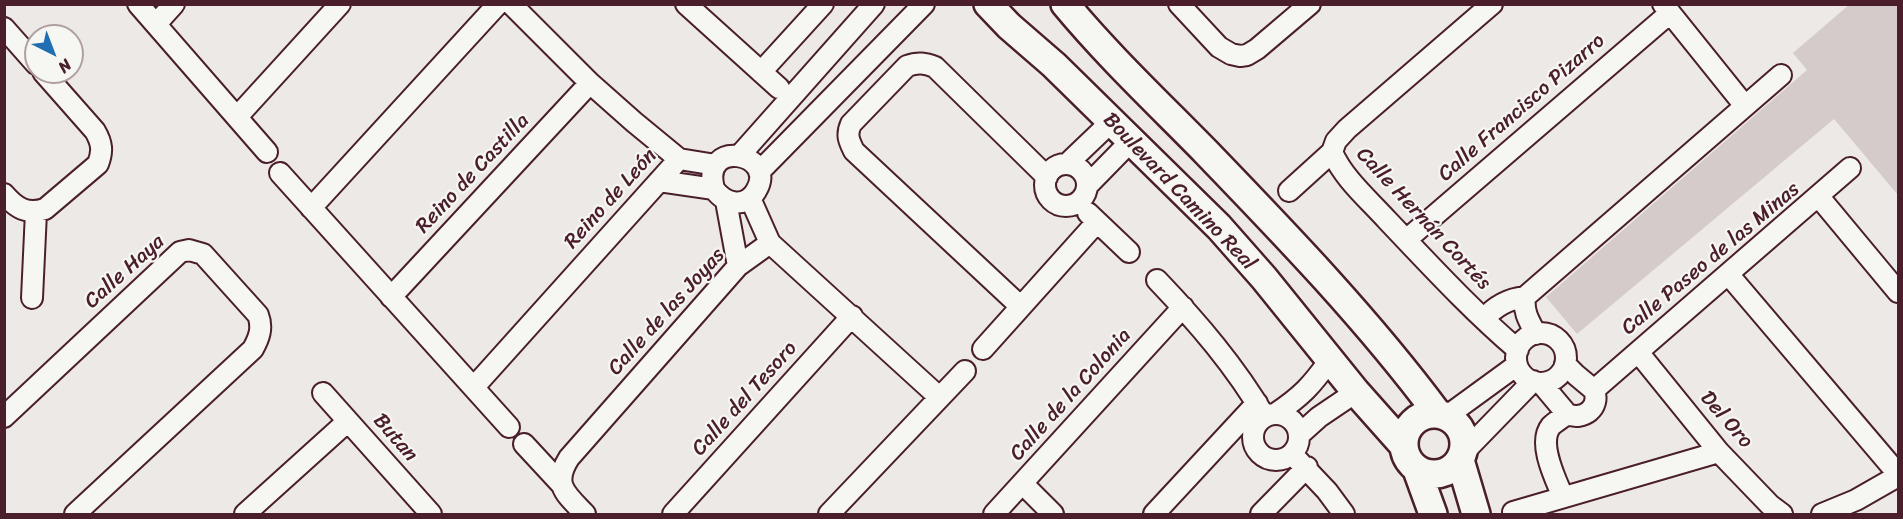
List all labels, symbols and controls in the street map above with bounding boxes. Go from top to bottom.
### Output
north arrow [24,24,84,84]
street label: Calle Francisco Pizarro [1433,29,1611,187]
text: N [51,52,79,81]
street label: Boulevard Camino Real [1097,108,1261,276]
street label: Reino de Castilla [411,109,535,239]
street label: Calle Hernán Cortés [1350,142,1496,296]
street label: Reino de León [559,144,663,254]
street label: Calle Paseo de las Minas [1617,177,1805,341]
street label: Calle Haya [80,230,170,314]
street label: Calle de las Joyas [603,243,731,381]
street label: Calle de la Colonia [1005,324,1137,466]
street label: Calle del Tesoro [687,337,803,461]
street label: Del Oro [1694,386,1758,454]
street label: Butan [367,409,423,467]

